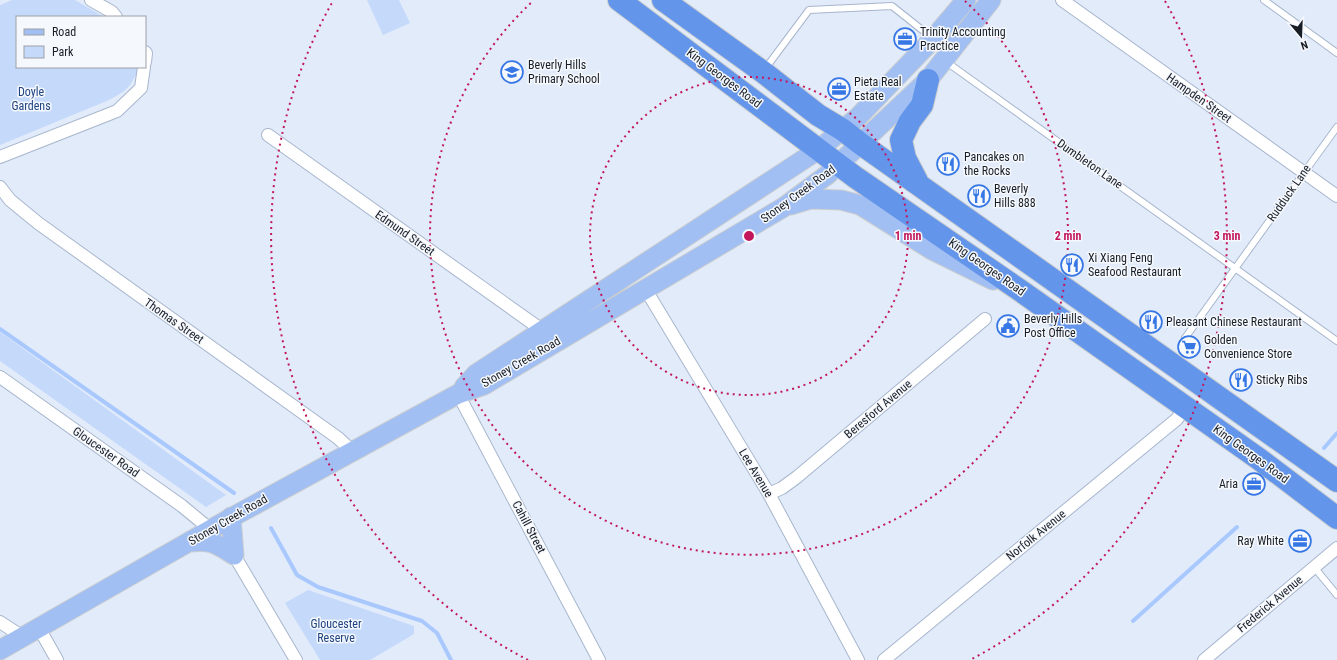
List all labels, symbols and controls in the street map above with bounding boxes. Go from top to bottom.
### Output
legend [16,16,146,68]
north arrow [1281,16,1321,56]
text: Road [52,25,76,39]
place label: Trinity Accounting Practice [920,25,1006,53]
office icon: Trinity Accounting Practice [892,26,918,52]
text: N [1299,38,1309,52]
text: Park [52,45,74,59]
street label: King Georges Road [684,45,764,111]
place label: Beverly Hills Primary School [528,58,600,86]
school or university icon: Beverly Hills Primary School [499,59,525,85]
street label: Hampden Street [1164,70,1235,126]
place label: Pieta Real Estate [854,75,902,103]
office icon: Pieta Real Estate [826,76,852,102]
park label: Doyle Gardens [11,85,51,113]
street label: Dumbleton Lane [1054,136,1126,192]
place label: Pancakes on the Rocks [964,150,1025,178]
restaurant icon: Pancakes on the Rocks [935,151,961,177]
street label: Rudduck Lane [1264,161,1314,224]
street label: Stoney Creek Road [758,162,838,226]
place label: Beverly Hills 888 [994,182,1036,210]
restaurant icon: Beverly Hills 888 [966,183,992,209]
street label: Edmund Street [373,207,438,259]
centre of rings [742,229,756,243]
text: 1 min [895,229,921,243]
text: 2 min [1055,229,1081,243]
text: 3 min [1214,229,1240,243]
street label: King Georges Road [946,235,1028,299]
place label: Xi Xiang Feng Seafood Restaurant [1088,251,1182,279]
restaurant icon: Xi Xiang Feng Seafood Restaurant [1059,252,1085,278]
street label: Thomas Street [142,295,207,347]
restaurant icon: Pleasant Chinese Restaurant [1138,309,1164,335]
place label: Beverly Hills Post Office [1024,312,1082,340]
public building icon: Beverly Hills Post Office [995,313,1021,339]
place label: Pleasant Chinese Restaurant [1166,315,1302,329]
place label: Golden Convenience Store [1204,333,1292,361]
street label: Stoney Creek Road [479,334,563,390]
supermarket icon: Golden Convenience Store [1176,334,1202,360]
restaurant icon: Sticky Ribs [1228,367,1254,393]
place label: Sticky Ribs [1256,373,1308,387]
street label: Beresford Avenue [842,377,915,441]
street label: King Georges Road [1211,422,1292,486]
street label: Gloucester Road [70,424,142,480]
street label: Lee Avenue [736,446,776,500]
office icon: Aria [1241,471,1267,497]
place label: Aria [1219,477,1238,491]
street label: Stoney Creek Road [186,492,270,548]
street label: Cahill Street [509,498,549,556]
street label: Norfolk Avenue [1003,507,1069,563]
office icon: Ray White [1287,528,1313,554]
place label: Ray White [1237,534,1284,548]
street label: Frederick Avenue [1234,572,1306,635]
park label: Gloucester Reserve [310,617,362,645]

